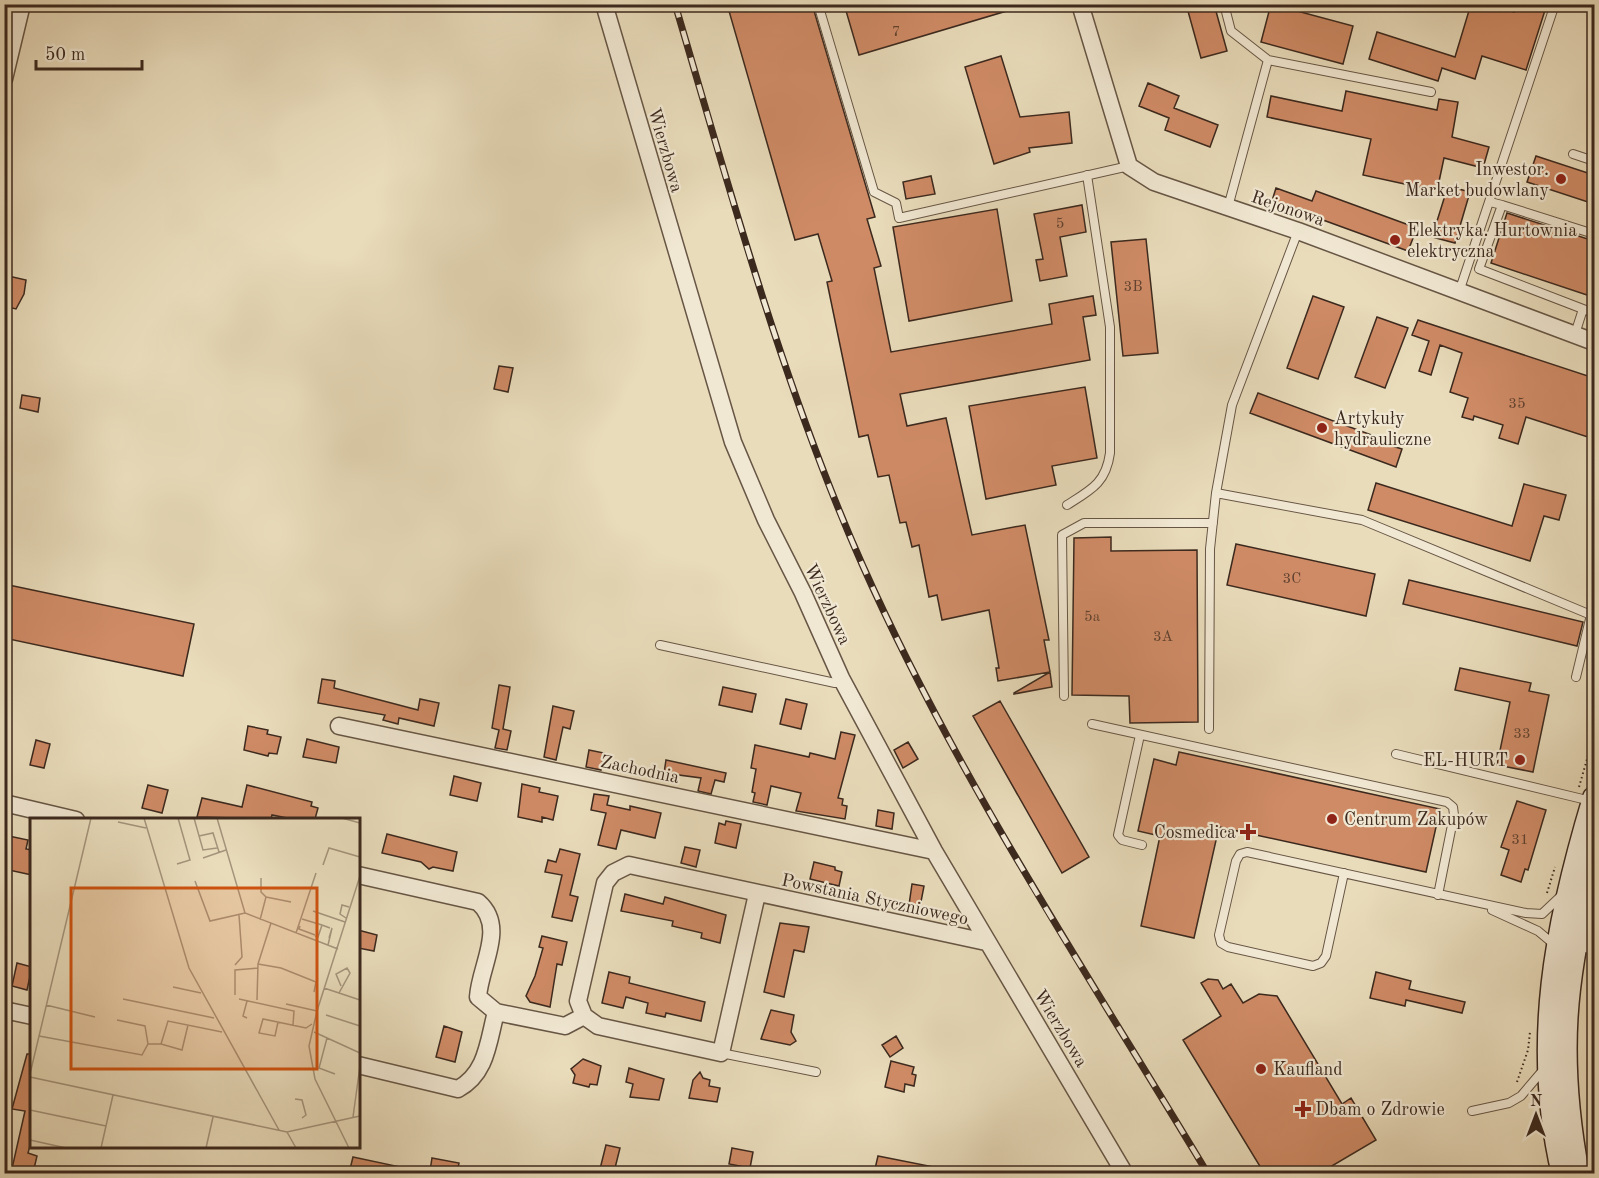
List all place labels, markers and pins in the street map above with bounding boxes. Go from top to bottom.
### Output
place label: Inwestor. Market budowlany [1405,161,1549,200]
marker: Inwestor. Market budowlany [1554,172,1568,186]
place label: Elektryka. Hurtownia elektryczna [1407,222,1577,261]
marker: Elektryka. Hurtownia elektryczna [1388,233,1402,247]
place label: Artykuły hydrauliczne [1334,410,1431,449]
marker: Artykuły hydrauliczne [1315,421,1329,435]
place label: EL-HURT [1423,752,1508,770]
marker: EL-HURT [1513,753,1527,767]
place label: Centrum Zakupów [1344,811,1488,829]
marker: Centrum Zakupów [1325,812,1339,826]
place label: Cosmedica [1154,824,1236,842]
marker: Cosmedica [1241,825,1255,839]
place label: Kaufland [1273,1061,1343,1079]
marker: Kaufland [1254,1062,1268,1076]
place label: Dbam o Zdrowie [1315,1101,1445,1119]
marker: Dbam o Zdrowie [1296,1102,1310,1116]

